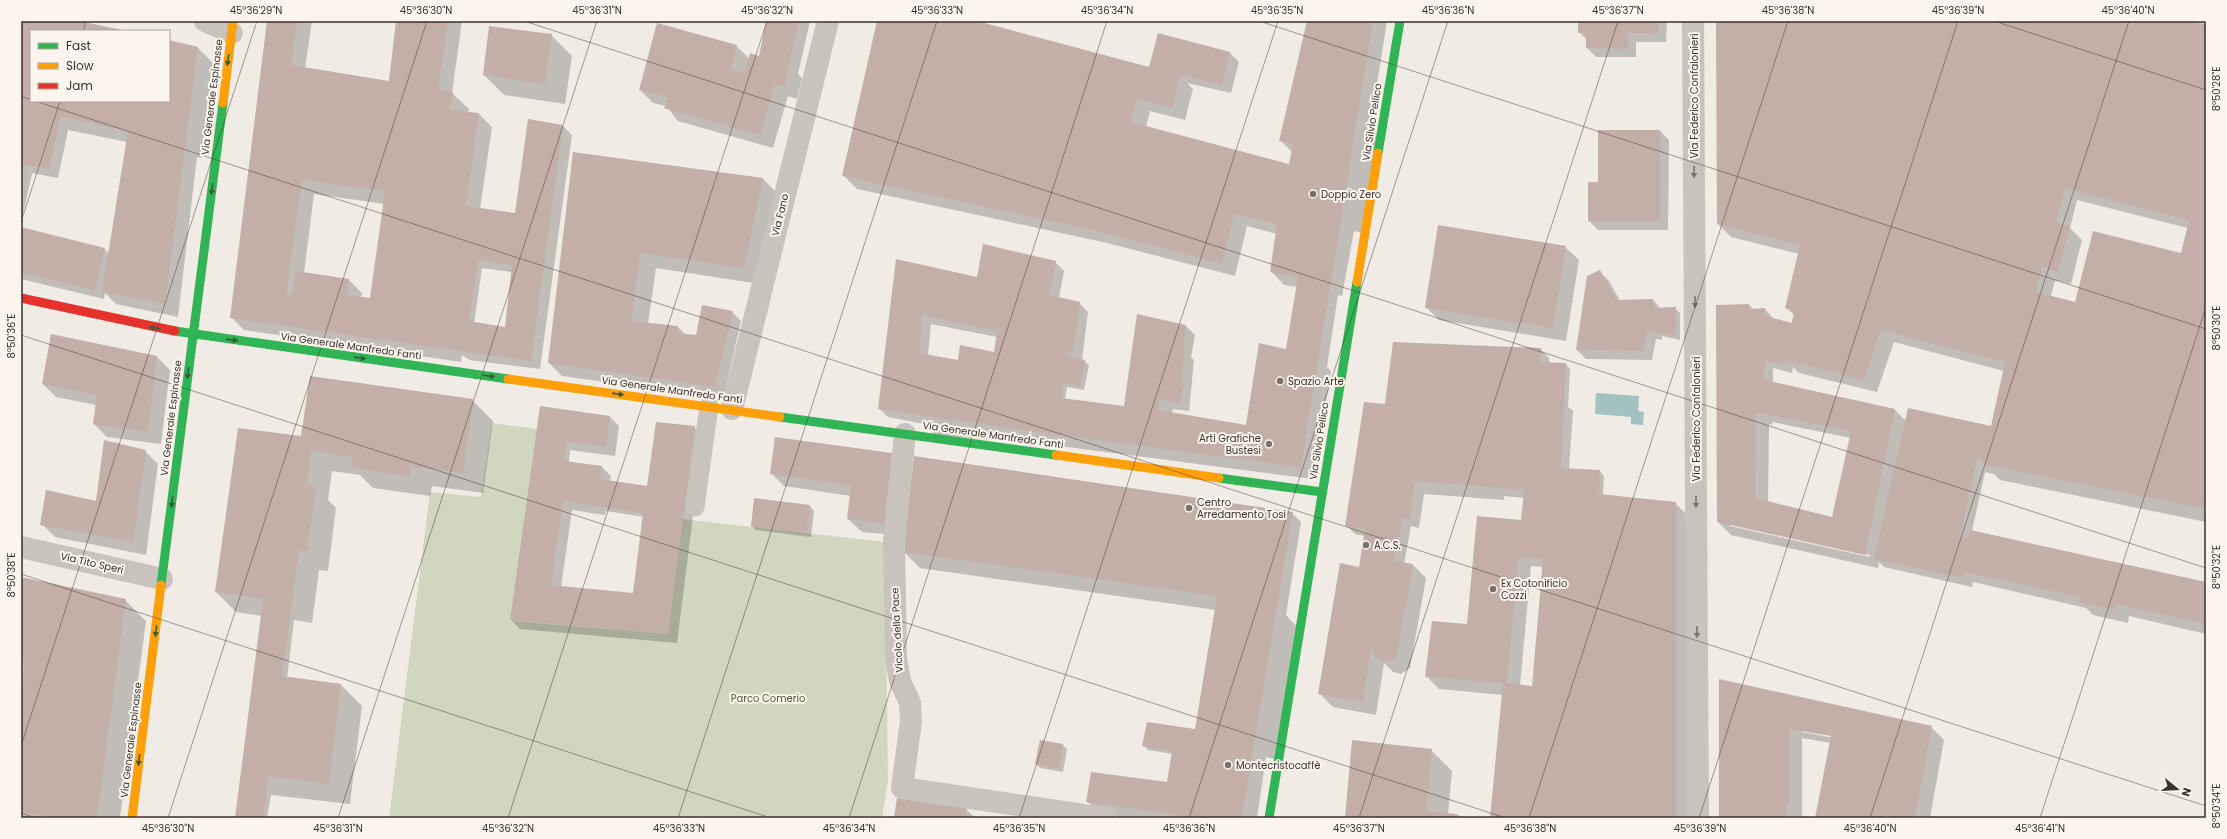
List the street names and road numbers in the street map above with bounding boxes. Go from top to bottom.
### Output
street label: Via Federico Confalonieri [1687,34,1702,158]
street label: Via Generale Espinasse [197,38,227,156]
street label: Via Silvio Pellico [1358,82,1386,162]
street label: Via Fano [767,192,793,238]
street label: Via Generale Manfredo Fanti [280,329,422,363]
street label: Via Federico Confalonieri [1689,357,1704,481]
street label: Via Generale Espinasse [156,359,186,477]
street label: Via Generale Manfredo Fanti [601,373,743,407]
street label: Via Silvio Pellico [1305,401,1333,481]
street label: Via Generale Manfredo Fanti [922,418,1064,452]
street label: Via Tito Speri [59,548,125,578]
street label: Vicolo della Pace [887,587,907,673]
street label: Via Generale Espinasse [116,681,146,799]

